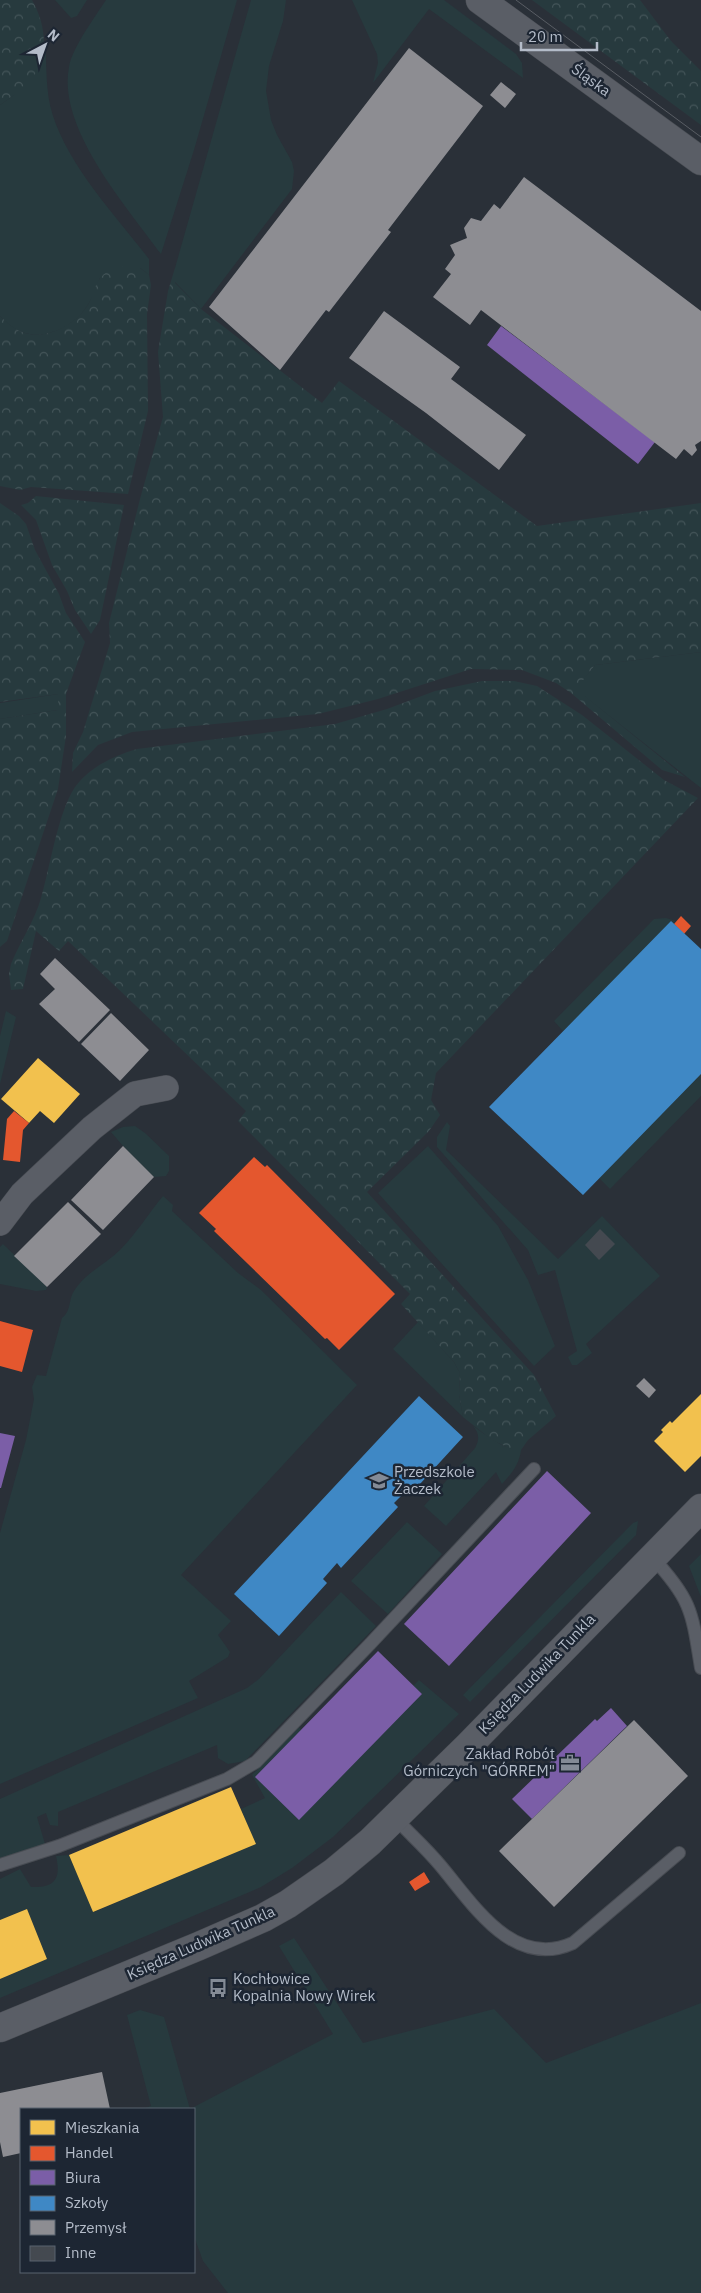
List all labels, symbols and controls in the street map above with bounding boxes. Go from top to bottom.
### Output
north arrow [20,20,70,70]
scale bar [521,20,597,52]
text: N [44,25,63,45]
text: 20 m [528,27,563,46]
street label: Śląska [568,59,615,100]
place label: Przedszkole Żaczek [394,1462,475,1498]
school or university icon: Przedszkole Żaczek [368,1470,390,1492]
street label: Księdza Ludwika Tunkla [474,1609,599,1738]
place label: Zakład Robót Górniczych "GÓRREM" [403,1744,555,1780]
office icon: Zakład Robót Górniczych "GÓRREM" [559,1752,581,1774]
street label: Księdza Ludwika Tunkla [124,1901,278,1984]
place label: Kochłowice Kopalnia Nowy Wirek [233,1969,375,2005]
bus stop icon: Kochłowice Kopalnia Nowy Wirek [207,1977,229,1999]
legend [20,2108,195,2273]
text: Mieszkania [65,2118,139,2137]
text: Handel [65,2143,113,2162]
text: Biura [65,2168,101,2187]
text: Szkoły [65,2193,109,2212]
text: Przemysł [65,2218,127,2237]
text: Inne [65,2243,96,2262]

